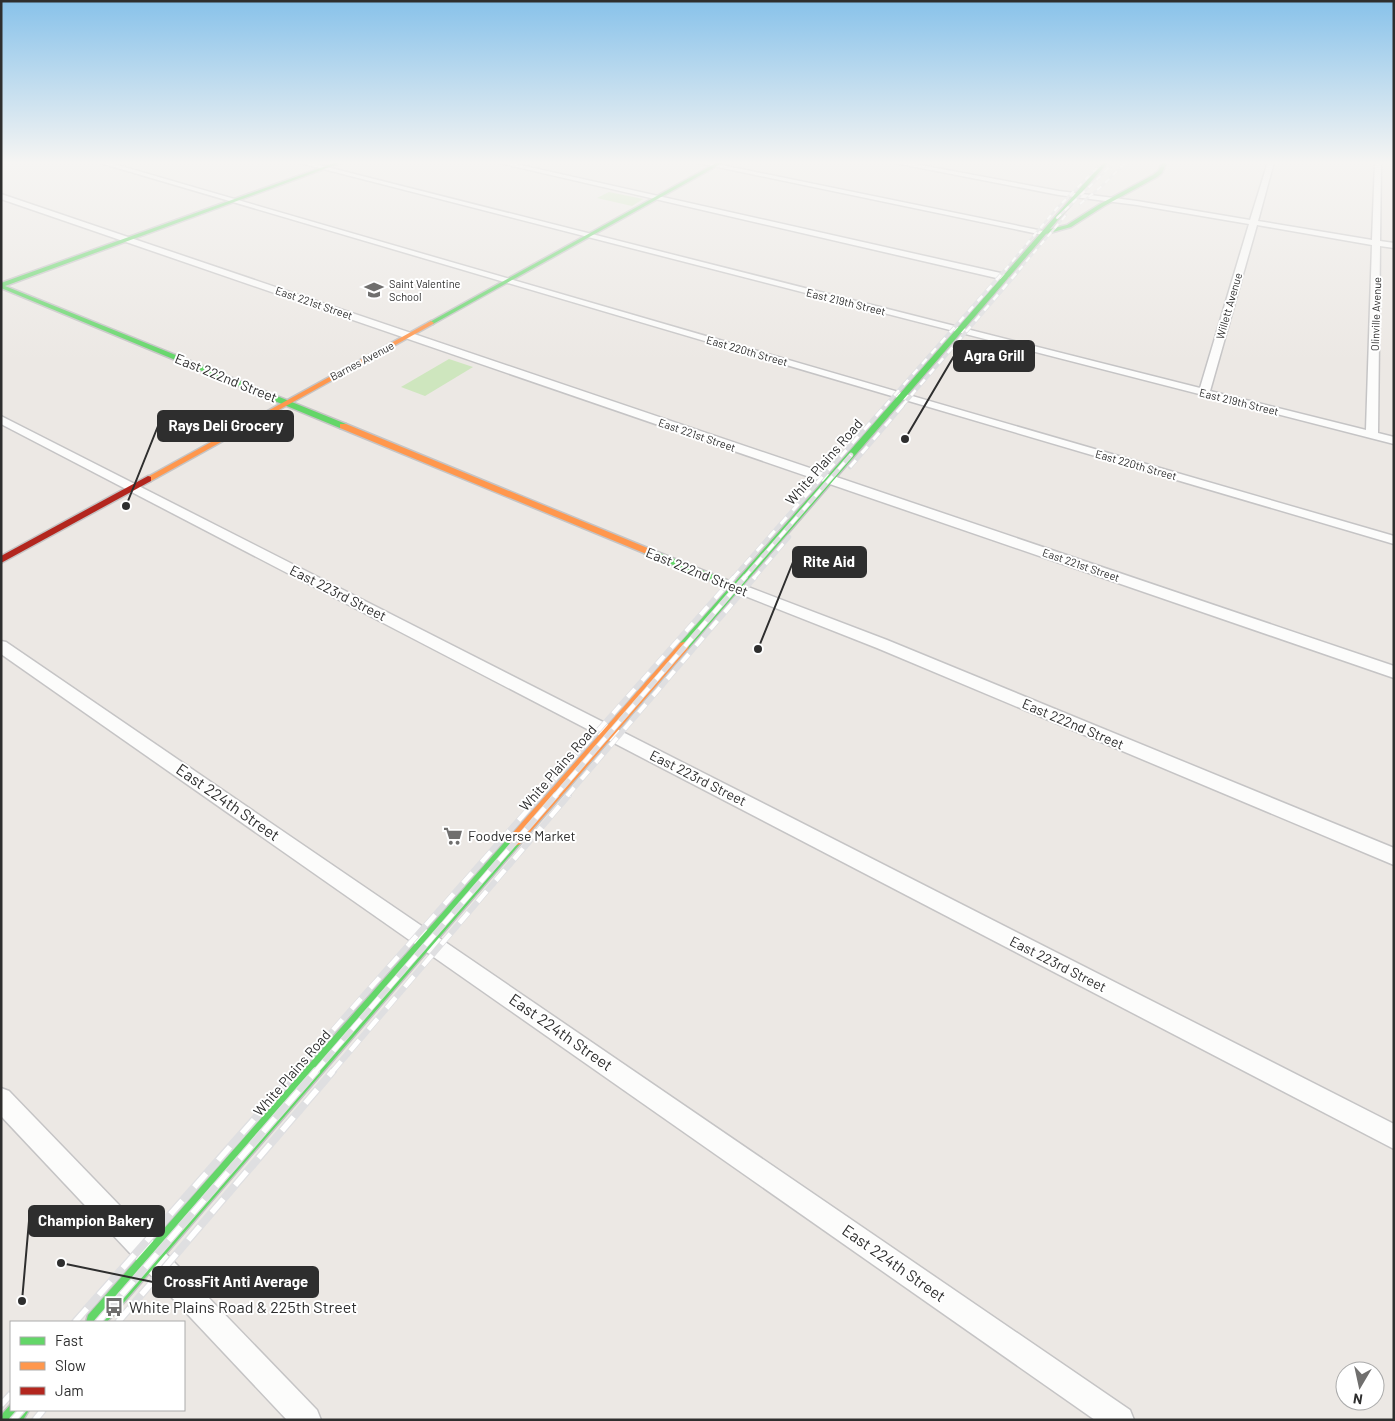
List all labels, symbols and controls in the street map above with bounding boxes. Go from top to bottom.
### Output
street label: Willett Avenue [1213,271,1244,341]
place label: Saint Valentine School [389,277,461,303]
street label: Olinville Avenue [1368,277,1383,351]
school or university icon: Saint Valentine School [363,279,385,301]
street label: East 221st Street [274,283,354,322]
street label: East 219th Street [805,285,887,318]
street label: East 220th Street [705,333,789,368]
street label: Barnes Avenue [328,338,396,383]
callout: Agra Grill [954,341,1034,371]
text: Agra Grill [964,346,1024,364]
street label: East 222nd Street [173,349,280,406]
street label: East 219th Street [1198,385,1280,418]
callout: Rays Deli Grocery [158,411,293,441]
street label: East 221st Street [657,415,737,454]
street label: White Plains Road [782,415,866,508]
text: Rays Deli Grocery [168,416,284,434]
street label: East 220th Street [1094,447,1178,482]
street label: East 222nd Street [644,543,751,600]
street label: East 221st Street [1041,545,1121,584]
callout: Rite Aid [793,547,866,577]
text: Rite Aid [803,552,855,570]
street label: East 223rd Street [287,561,389,624]
street label: East 222nd Street [1020,694,1127,753]
street label: White Plains Road [516,721,600,814]
street label: East 223rd Street [647,746,749,809]
street label: East 224th Street [173,759,284,844]
supermarket icon: Foodverse Market [442,825,464,847]
place label: Foodverse Market [468,827,576,844]
street label: East 223rd Street [1007,932,1109,995]
street label: East 224th Street [506,989,617,1074]
street label: White Plains Road [250,1026,334,1119]
callout: Champion Bakery [29,1206,164,1236]
text: Champion Bakery [38,1211,154,1229]
street label: East 224th Street [839,1220,950,1305]
callout: CrossFit Anti Average [153,1267,318,1297]
text: CrossFit Anti Average [164,1272,308,1290]
bus stop icon: White Plains Road & 225th Street [103,1296,125,1318]
place label: White Plains Road & 225th Street [129,1297,357,1316]
legend [10,1321,185,1411]
text: Fast [55,1331,83,1349]
text: Slow [55,1356,86,1374]
north arrow [1335,1361,1385,1411]
text: Jam [55,1381,84,1399]
text: N [1352,1390,1364,1408]

